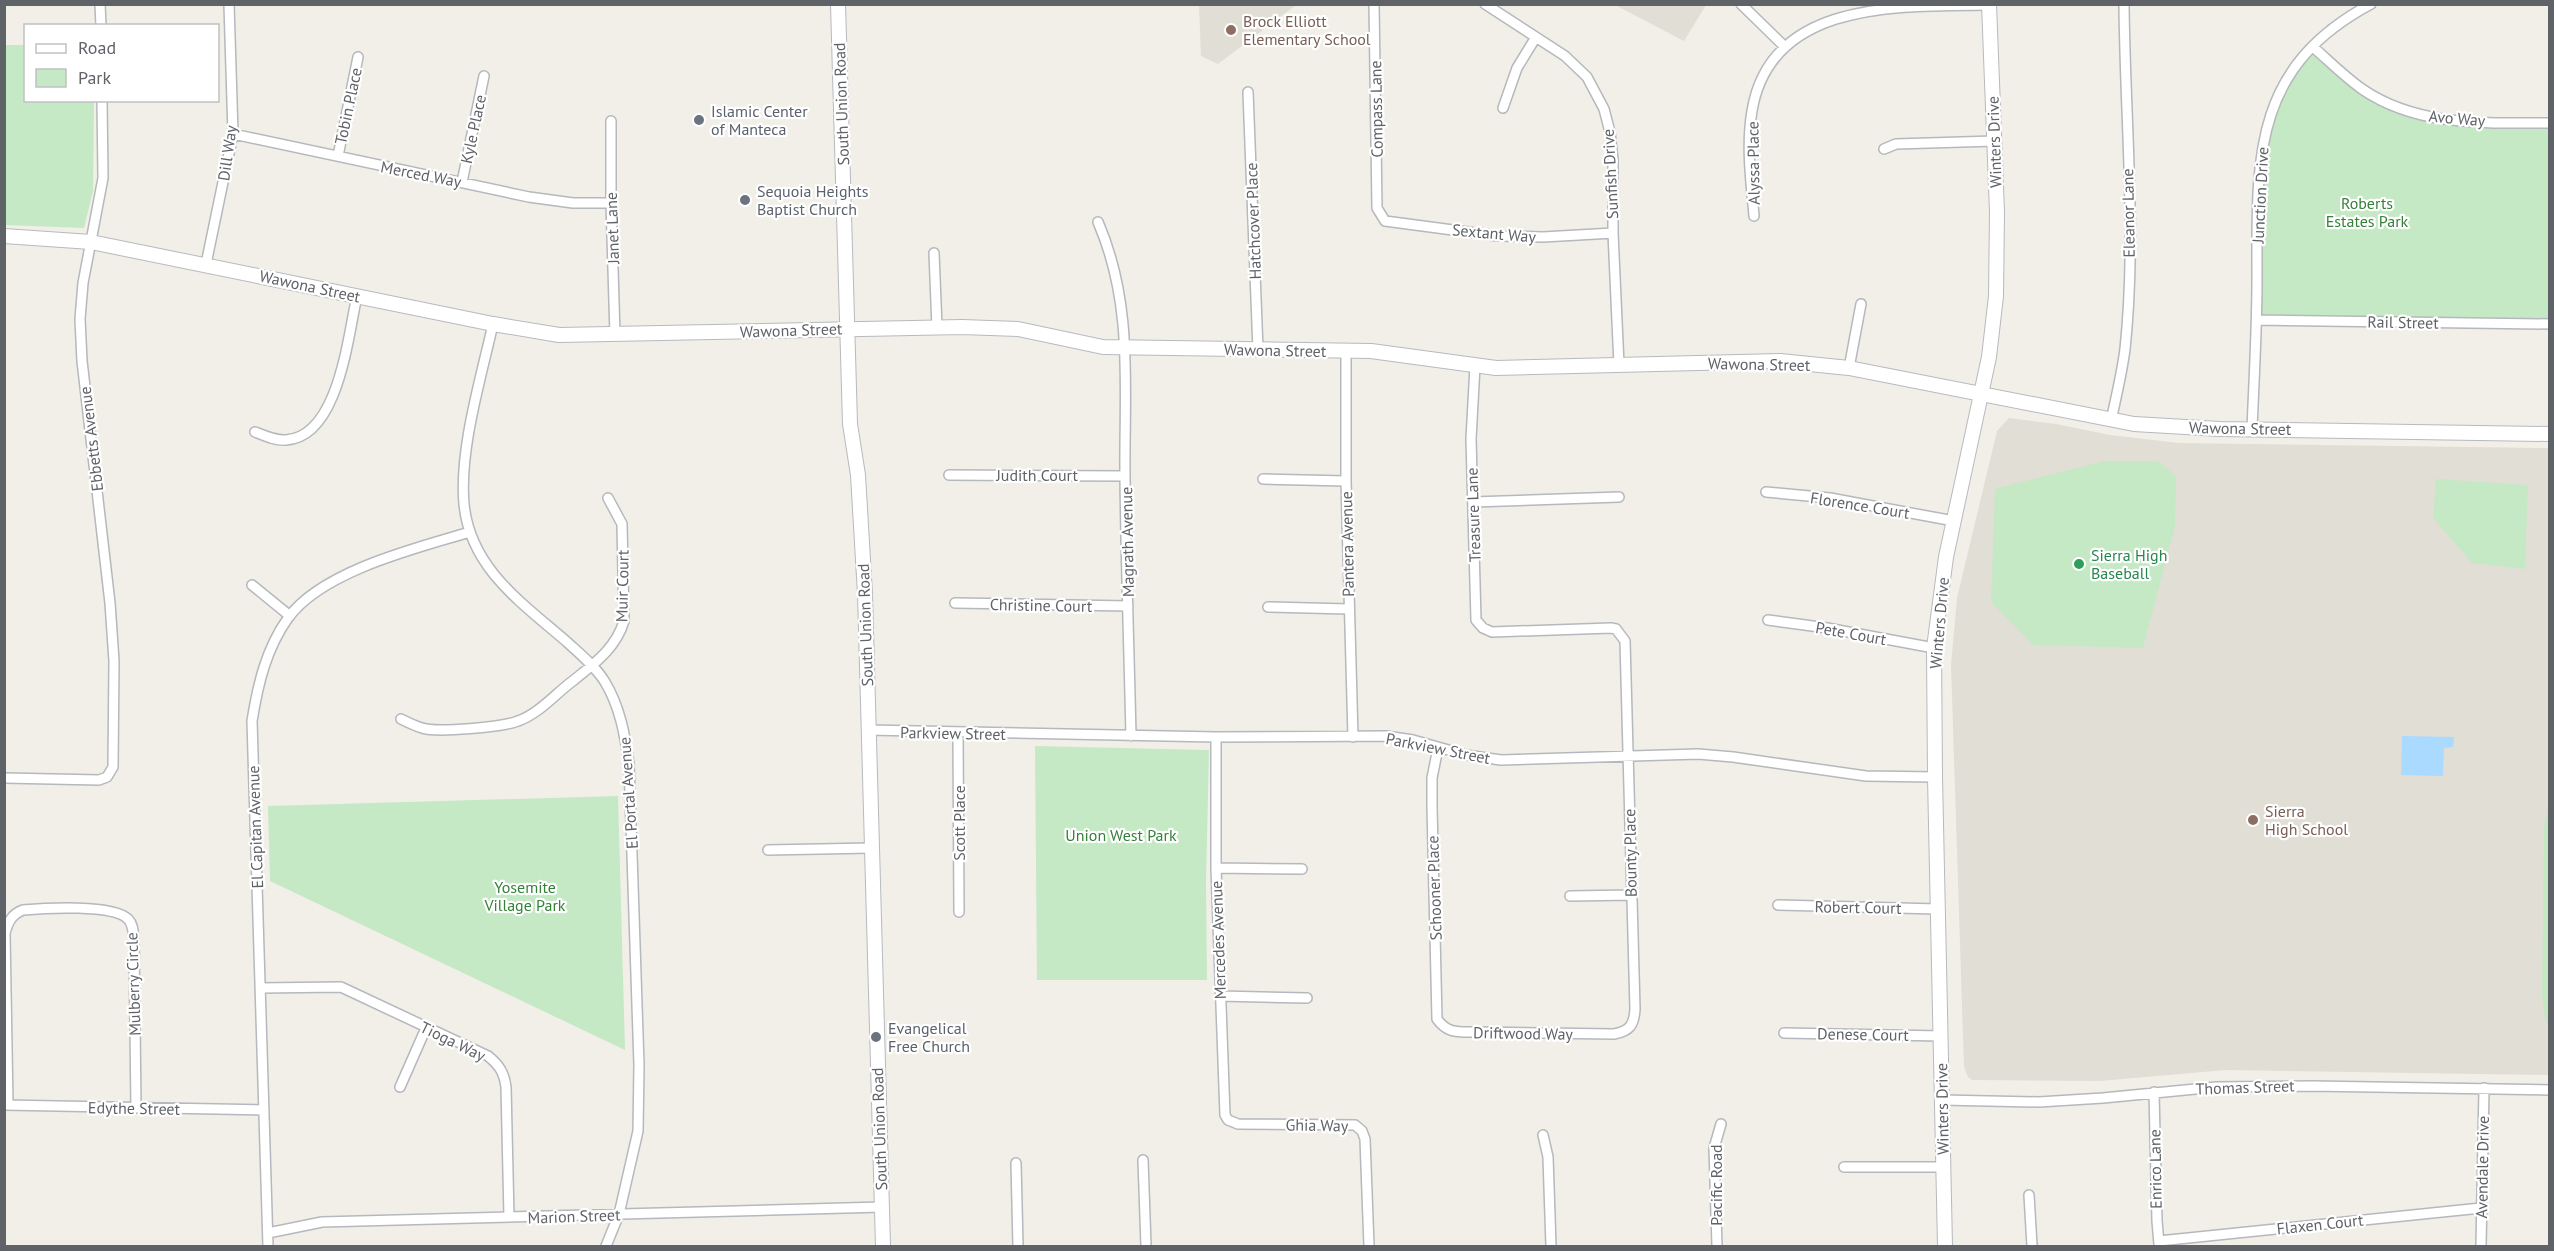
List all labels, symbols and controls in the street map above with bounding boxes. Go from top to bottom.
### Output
place label: Brock Elliott Elementary School [1243,11,1371,49]
marker: Brock Elliott Elementary School [1224,23,1238,37]
legend [24,24,219,102]
text: Road [78,36,116,59]
street label: South Union Road [829,42,853,166]
street label: Compass Lane [1365,60,1387,158]
text: Park [78,66,111,89]
street label: Tobin Place [330,66,366,146]
street label: Kyle Place [456,93,490,165]
street label: Winters Drive [1982,96,2006,188]
place label: Islamic Center of Manteca [711,101,808,139]
street label: Avo Way [2428,106,2487,130]
marker: Islamic Center of Manteca [692,113,706,127]
street label: Alyssa Place [1742,121,1764,205]
street label: Dill Way [213,123,241,182]
street label: Sunfish Drive [1598,128,1622,220]
street label: Junction Drive [2247,146,2273,245]
street label: Merced Way [379,156,464,192]
street label: Hatchcover Place [1241,162,1265,280]
street label: Eleanor Lane [2117,168,2139,258]
place label: Sequoia Heights Baptist Church [757,181,869,219]
street label: Janet Lane [601,192,623,265]
marker: Sequoia Heights Baptist Church [738,193,752,207]
park label: Roberts Estates Park [2326,193,2409,231]
street label: Sextant Way [1451,219,1537,247]
street label: Wawona Street [258,266,363,307]
street label: Rail Street [2367,311,2439,333]
street label: Wawona Street [739,318,843,342]
street label: Wawona Street [1224,339,1327,361]
street label: Wawona Street [1708,353,1811,375]
street label: Ebbetts Avenue [75,386,107,492]
street label: Wawona Street [2189,417,2292,439]
street label: Judith Court [995,465,1078,485]
street label: Treasure Lane [1461,467,1485,563]
street label: Magrath Avenue [1116,487,1138,597]
street label: Florence Court [1809,487,1912,523]
street label: Pantera Avenue [1336,491,1358,597]
place label: Sierra High Baseball [2091,545,2167,583]
street label: Muir Court [611,549,633,622]
marker: Sierra High Baseball [2072,557,2086,571]
street label: South Union Road [853,563,877,687]
street label: Winters Drive [1925,576,1953,670]
street label: Christine Court [990,594,1093,616]
street label: Pete Court [1814,617,1888,649]
street label: Parkview Street [900,722,1007,744]
street label: Parkview Street [1384,728,1492,768]
street label: El Portal Avenue [614,736,642,850]
street label: El Capitan Avenue [243,765,267,889]
street label: Scott Place [949,785,969,861]
place label: Sierra High School [2265,801,2348,839]
street label: Bounty Place [1619,809,1641,897]
marker: Sierra High School [2246,813,2260,827]
park label: Union West Park [1065,825,1177,845]
street label: Schooner Place [1422,835,1446,941]
park label: Yosemite Village Park [483,877,566,915]
street label: Mercedes Avenue [1206,880,1230,1000]
street label: Robert Court [1814,896,1902,918]
street label: Mulberry Circle [121,932,145,1036]
street label: Tioga Way [417,1017,489,1066]
place label: Evangelical Free Church [888,1018,970,1056]
street label: Driftwood Way [1473,1022,1574,1044]
street label: Denese Court [1817,1023,1910,1045]
marker: Evangelical Free Church [869,1030,883,1044]
street label: Winters Drive [1931,1063,1953,1155]
street label: South Union Road [867,1067,891,1191]
street label: Thomas Street [2195,1075,2295,1099]
street label: Edythe Street [88,1097,181,1119]
street label: Ghia Way [1285,1114,1349,1136]
street label: Avendale Drive [2471,1115,2493,1219]
street label: Enrico Lane [2144,1129,2166,1209]
street label: Pacific Road [1706,1144,1726,1226]
street label: Marion Street [527,1204,621,1228]
street label: Flaxen Court [2276,1209,2365,1238]

